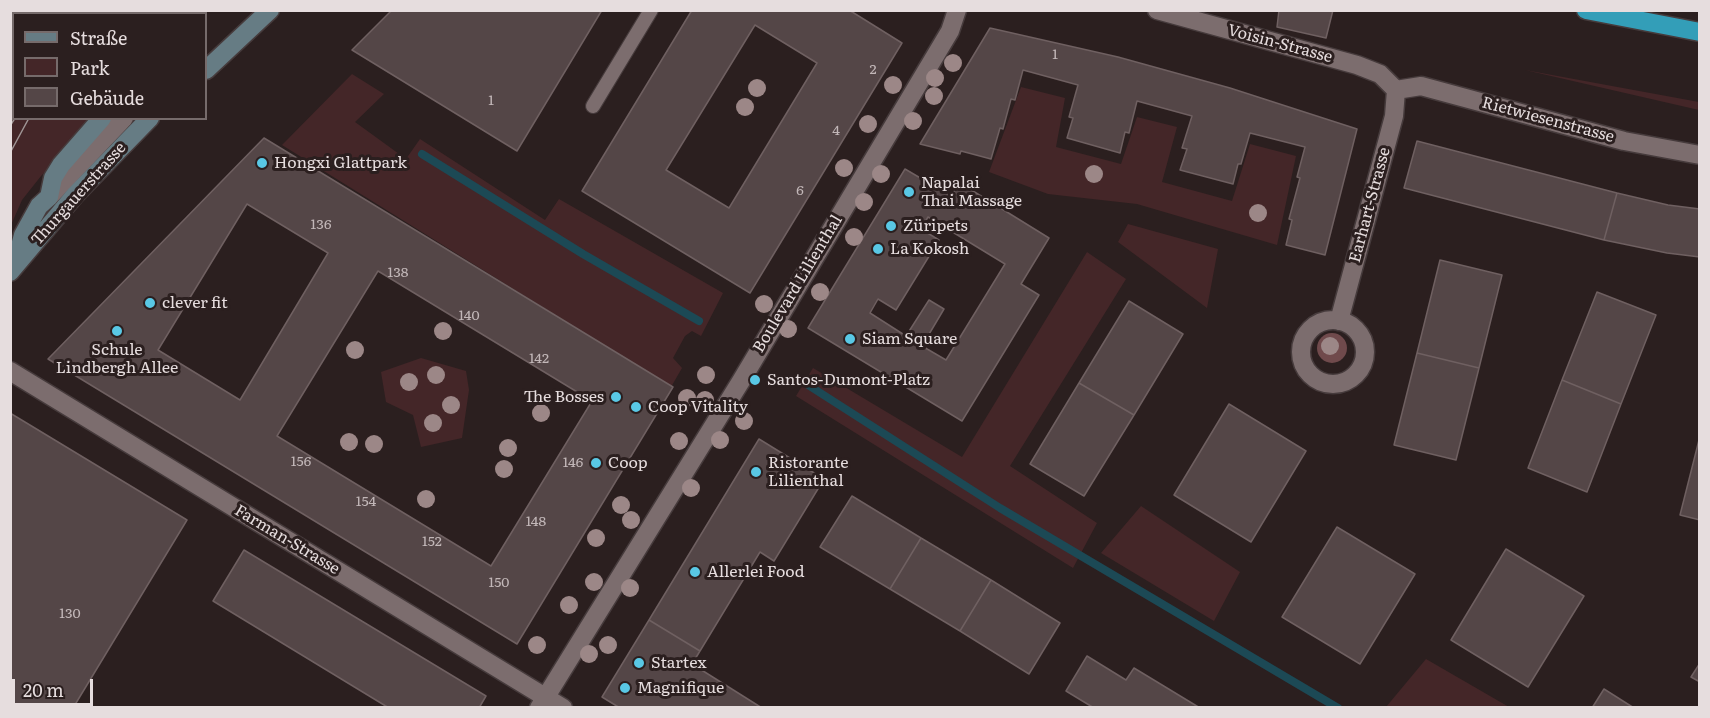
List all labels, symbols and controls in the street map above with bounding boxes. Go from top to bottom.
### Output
legend [12,12,207,120]
street label: Voisin-Strasse [1226,21,1334,67]
text: Straße [70,24,127,51]
house number: 1 [1052,47,1058,63]
text: Park [70,54,109,81]
house number: 2 [869,62,877,78]
text: Gebäude [70,84,144,111]
house number: 1 [488,93,494,109]
street label: Rietwiesenstrasse [1480,93,1616,147]
house number: 4 [832,123,840,139]
street label: Thurgauerstrasse [28,139,130,249]
street label: Earhart-Strasse [1345,145,1395,265]
place label: Hongxi Glattpark [274,153,407,173]
marker: Hongxi Glattpark [255,156,269,170]
place label: Napalai Thai Massage [921,173,1022,211]
house number: 6 [796,183,804,199]
marker: Napalai Thai Massage [902,185,916,199]
street label: Boulevard Lilienthal [749,212,847,356]
place label: Züripets [903,216,968,236]
house number: 136 [311,217,331,233]
marker: Züripets [884,219,898,233]
place label: La Kokosh [890,239,969,259]
marker: La Kokosh [871,242,885,256]
house number: 138 [388,265,408,281]
place label: clever fit [162,293,228,313]
marker: clever fit [143,296,157,310]
house number: 140 [459,308,479,324]
marker: Schule Lindbergh Allee [110,324,124,338]
place label: Siam Square [862,329,957,349]
marker: Siam Square [843,332,857,346]
place label: Schule Lindbergh Allee [56,340,178,378]
house number: 142 [529,351,549,367]
place label: Santos-Dumont-Platz [767,370,930,390]
marker: Santos-Dumont-Platz [748,373,762,387]
place label: The Bosses [523,387,604,407]
marker: The Bosses [609,390,623,404]
place label: Coop Vitality [648,397,748,417]
marker: Coop Vitality [629,400,643,414]
place label: Coop [608,453,648,473]
place label: Ristorante Lilienthal [768,453,848,491]
house number: 156 [291,454,311,470]
house number: 146 [563,455,583,471]
marker: Coop [589,456,603,470]
marker: Ristorante Lilienthal [749,465,763,479]
house number: 154 [356,494,376,510]
street label: Farman-Strasse [231,501,343,579]
house number: 148 [526,514,546,530]
house number: 152 [422,534,442,550]
place label: Allerlei Food [707,562,804,582]
marker: Allerlei Food [688,565,702,579]
house number: 150 [489,575,509,591]
house number: 130 [59,606,81,622]
place label: Startex [651,653,706,673]
marker: Startex [632,656,646,670]
scale bar [15,667,96,705]
text: 20 m [23,676,64,703]
place label: Magnifique [637,678,724,698]
marker: Magnifique [618,681,632,695]

